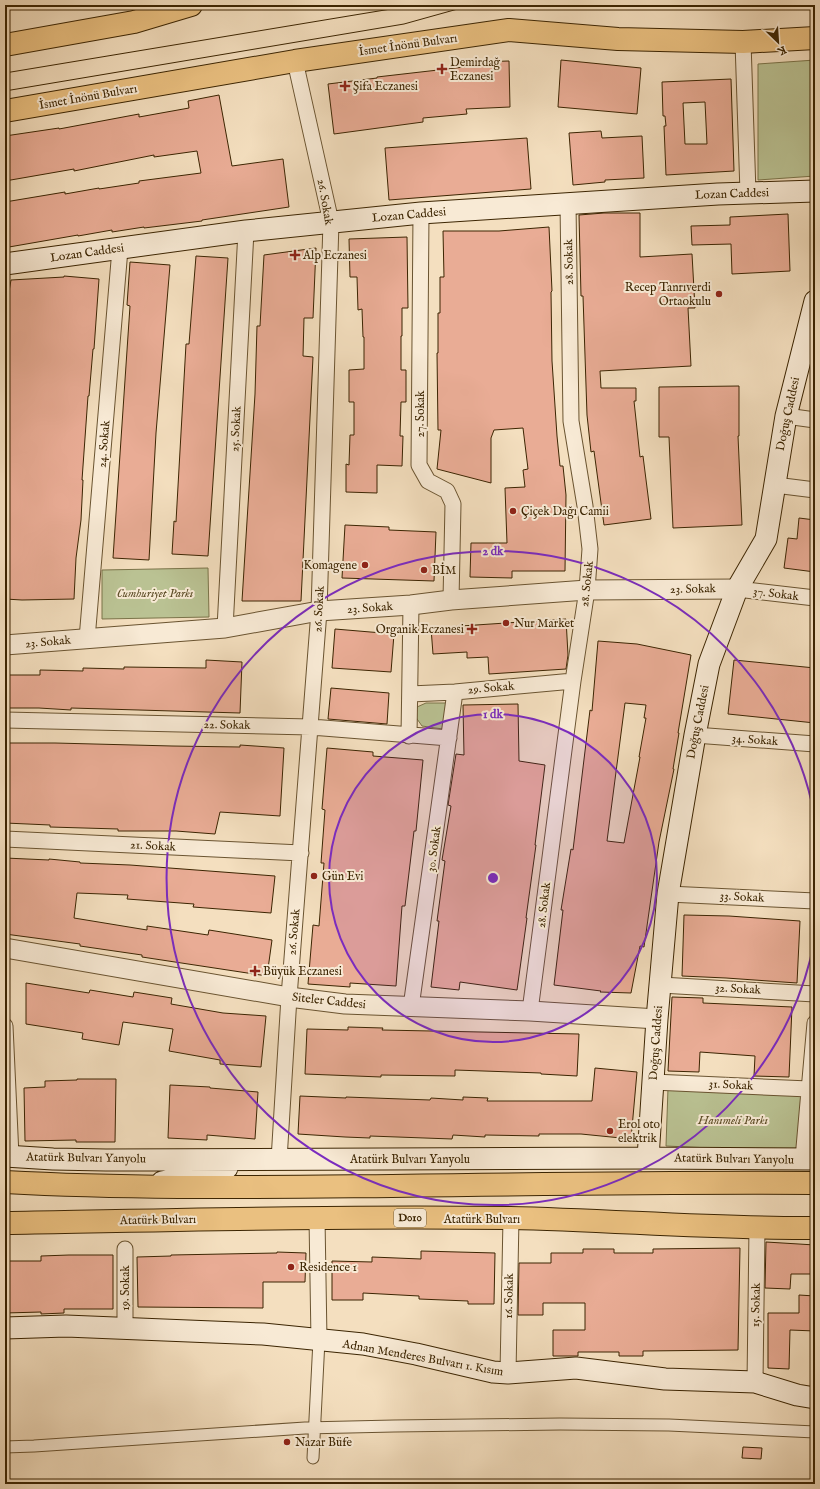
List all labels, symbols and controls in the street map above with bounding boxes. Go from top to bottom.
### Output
north arrow [758,22,798,62]
street label: İsmet İnönü Bulvarı [358,30,458,59]
text: K [774,42,788,59]
place label: Demirdağ Eczanesi [450,55,501,84]
marker: Demirdağ Eczanesi [437,64,447,74]
place label: Şifa Eczanesi [353,79,418,94]
street label: İsmet İnönü Bulvarı [38,80,138,113]
marker: Şifa Eczanesi [340,81,350,91]
street label: 26. Sokak [314,178,337,227]
street label: Lozan Caddesi [695,185,769,203]
street label: Lozan Caddesi [371,204,447,226]
street label: 28. Sokak [561,238,577,285]
street label: Lozan Caddesi [49,240,125,266]
place label: Alp Eczanesi [302,248,367,264]
marker: Alp Eczanesi [290,250,300,260]
place label: Recep Tanrıverdi Ortaokulu [625,280,711,309]
marker: Recep Tanrıverdi Ortaokulu [714,289,724,299]
street label: Doğuş Caddesi [773,376,803,452]
street label: 27. Sokak [413,390,428,437]
street label: 25. Sokak [227,405,245,452]
street label: 24. Sokak [94,419,114,468]
place label: Çiçek Dağı Camii [521,504,609,519]
marker: Çiçek Dağı Camii [508,506,518,516]
text: 2 dk [482,544,504,559]
place label: Komagene [304,558,357,573]
marker: Komagene [360,560,370,570]
street label: 28. Sokak [577,560,597,608]
place label: BİM [432,562,456,578]
marker: BİM [419,565,429,575]
street label: 23. Sokak [670,581,717,597]
street label: 37. Sokak [752,584,800,604]
street label: 26. Sokak [310,585,328,633]
park label: Cumhuriyet Parkı [117,586,193,601]
street label: 23. Sokak [347,599,394,617]
place label: Nur Market [514,616,574,631]
marker: Nur Market [501,618,511,628]
place label: Organik Eczanesi [376,622,464,637]
marker: Organik Eczanesi [467,624,477,634]
street label: 23. Sokak [24,632,72,651]
street label: 29. Sokak [467,678,515,698]
street label: Doğuş Caddesi [683,684,713,760]
text: 1 dk [483,707,504,722]
street label: 22. Sokak [203,717,251,733]
street label: 34. Sokak [731,731,779,749]
street label: 30. Sokak [423,825,445,873]
street label: 21. Sokak [130,837,177,855]
place label: Gün Evi [322,869,364,884]
marker: Gün Evi [309,871,319,881]
centre of rings [486,871,500,885]
street label: 28. Sokak [534,881,554,929]
street label: 33. Sokak [719,888,765,906]
street label: 26. Sokak [285,908,304,956]
place label: Büyük Eczanesi [263,964,342,979]
marker: Büyük Eczanesi [250,966,260,976]
street label: 32. Sokak [715,980,762,998]
street label: Siteler Caddesi [291,990,367,1012]
street label: Doğuş Caddesi [646,1005,666,1081]
street label: 31. Sokak [708,1076,754,1094]
park label: Hanımeli Parkı [697,1113,768,1128]
place label: Erol oto elektrik [618,1117,661,1146]
marker: Erol oto elektrik [605,1126,615,1136]
street label: Atatürk Bulvarı Yanyolu [25,1149,146,1167]
street label: Atatürk Bulvarı Yanyolu [673,1150,794,1168]
street label: Atatürk Bulvarı Yanyolu [349,1152,470,1167]
road number: D010 [394,1209,426,1227]
street label: Atatürk Bulvarı [119,1212,196,1228]
street label: Atatürk Bulvarı [443,1212,520,1227]
place label: Residence 1 [299,1260,357,1275]
marker: Residence 1 [286,1262,296,1272]
street label: 19. Sokak [118,1265,133,1311]
street label: 16. Sokak [501,1273,517,1319]
street label: 15. Sokak [748,1282,764,1327]
street label: Adnan Menderes Bulvarı 1. Kısım [340,1336,505,1380]
place label: Nazar Büfe [295,1435,352,1450]
marker: Nazar Büfe [282,1437,292,1447]

